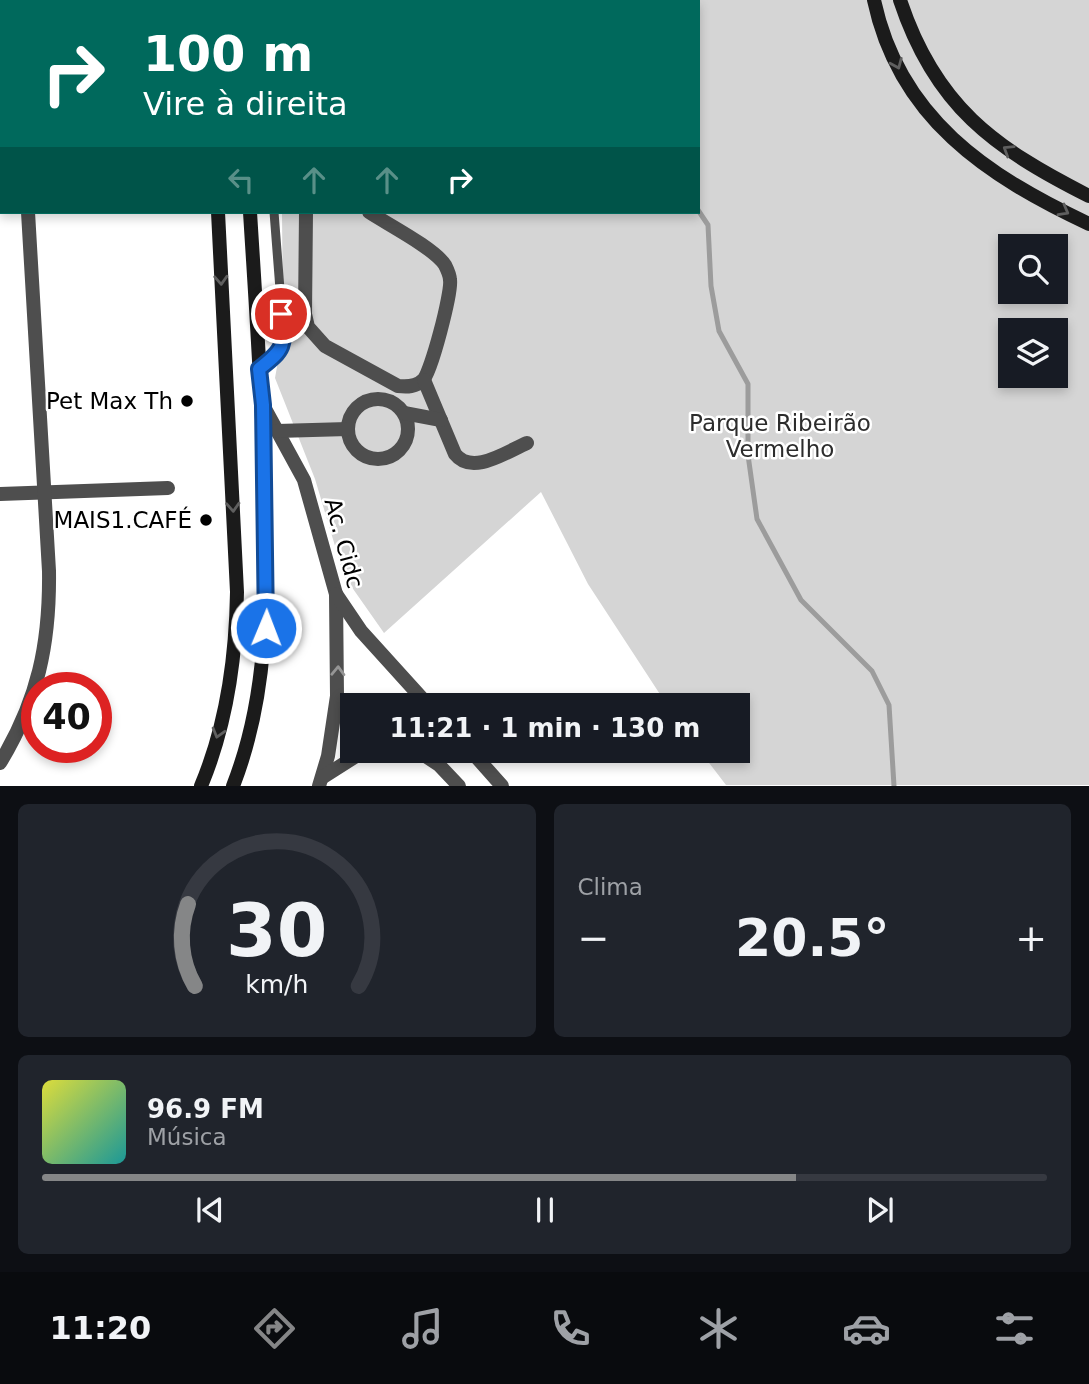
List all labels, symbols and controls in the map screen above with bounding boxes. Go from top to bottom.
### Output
text: 100 m [143,26,313,83]
icon: right [28,28,119,119]
one-way arrow [889,57,903,69]
text: Vire à direita [143,85,348,123]
one-way arrow [1003,146,1016,159]
icon: left [222,161,260,199]
icon: ahead [295,161,333,199]
icon: ahead [368,161,406,199]
icon: right [441,161,479,199]
one-way arrow [1057,203,1069,216]
map controls [998,234,1068,388]
button: search [998,234,1068,304]
one-way arrow [214,275,229,286]
pin [251,284,311,344]
icon: arrive [262,295,300,333]
button: layers [998,318,1068,388]
place label: Pet Max Th [46,388,173,414]
marker: Pet Max Th [179,393,195,409]
park label: Parque Ribeirão Vermelho [689,410,871,462]
street label: Ac. Cidc [319,495,369,591]
one-way arrow [225,502,240,513]
place label: MAIS1.CAFÉ [54,506,192,533]
marker: MAIS1.CAFÉ [198,512,214,528]
position arrow [229,591,303,665]
one-way arrow [331,665,346,676]
speed limit sign: 40 [21,672,112,763]
text: 11:21 · 1 min · 130 m [390,713,700,743]
one-way arrow [212,727,227,739]
text: Clima [578,874,643,900]
text: 30 [226,889,327,974]
text: 20.5° [735,908,889,968]
text: − [578,916,609,960]
text: + [1015,916,1047,960]
text: km/h [245,970,308,999]
text: 96.9 FM [147,1094,264,1124]
text: Música [147,1124,227,1150]
icon: previous [191,1191,229,1229]
icon: pause [526,1191,564,1229]
icon: next [861,1191,899,1229]
icon: directions [250,1304,299,1353]
icon: music [398,1304,447,1353]
icon: phone [546,1304,595,1353]
icon: climate [694,1304,743,1353]
icon: car [842,1304,891,1353]
icon: filters [990,1304,1039,1353]
text: 11:20 [50,1309,151,1347]

